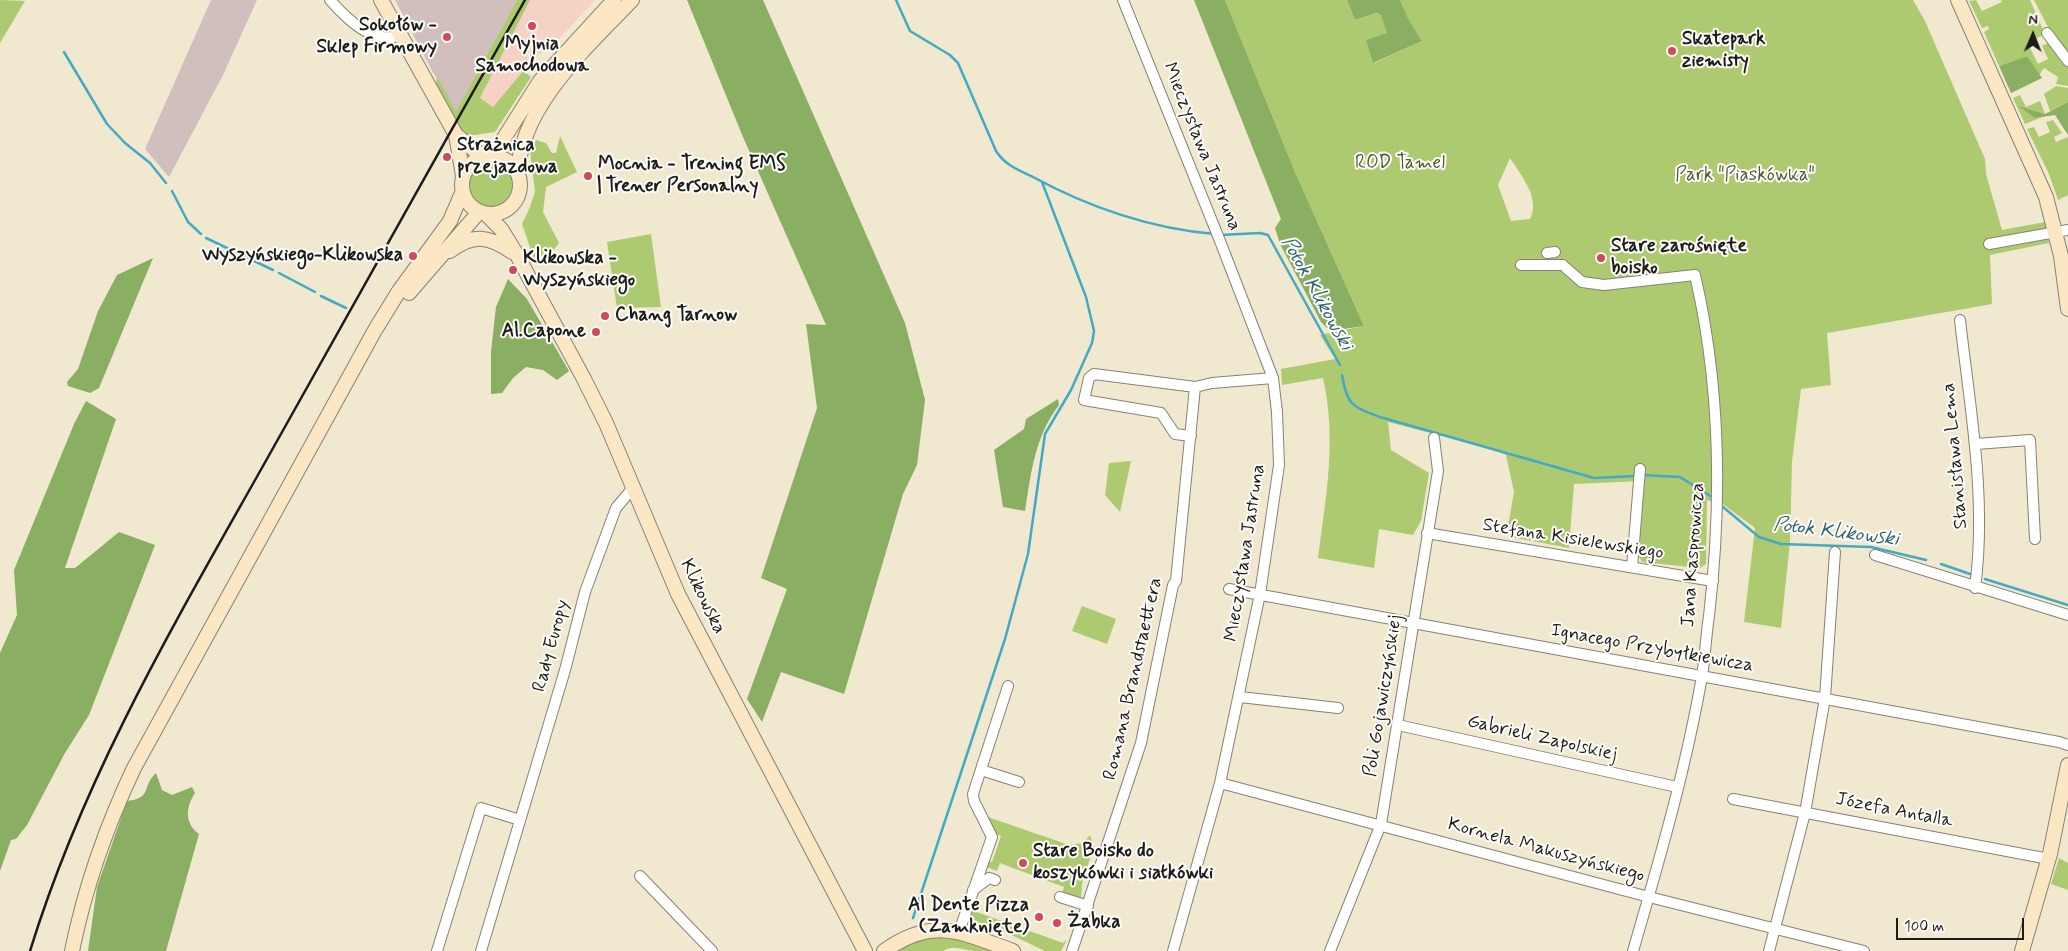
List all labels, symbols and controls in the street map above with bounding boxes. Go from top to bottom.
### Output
north arrow [2008,10,2058,60]
text: N [2028,11,2038,29]
place label: Sokołów - Sklep Firmowy [317,15,437,59]
marker: Myjnia Samochodowa [526,20,538,32]
place label: Skatepark ziemisty [1682,29,1765,73]
marker: Sokołów - Sklep Firmowy [441,31,453,43]
place label: Myjnia Samochodowa [475,34,589,78]
marker: Skatepark ziemisty [1666,45,1678,57]
street label: Mieczysława Jastruna [1157,60,1245,234]
place label: Strażnica przejazdowa [457,135,558,179]
marker: Strażnica przejazdowa [441,151,453,163]
park label: ROD Tamel [1355,153,1445,175]
place label: Mocnia - Trening EMS | Trener Personalny [598,154,786,198]
park label: Park "Piaskówka" [1675,165,1815,187]
marker: Mocnia - Trening EMS | Trener Personalny [582,170,594,182]
water label: Potok Klikowski [1275,233,1357,355]
place label: Stare zarośnięte boisko [1611,236,1747,280]
place label: Wyszyńskiego-Klikowska [202,245,403,267]
place label: Klikowska - Wyszyńskiego [523,248,635,292]
marker: Wyszyńskiego-Klikowska [407,250,419,262]
marker: Stare zarośnięte boisko [1595,252,1607,264]
marker: Klikowska - Wyszyńskiego [507,264,519,276]
place label: Chang Tarnow [615,305,737,327]
marker: Chang Tarnow [599,310,611,322]
place label: Al.Capone [502,321,586,343]
marker: Al.Capone [590,326,602,338]
street label: Stanisława Lema [1938,382,1974,530]
street label: Mieczysława Jastruna [1221,463,1271,643]
street label: Jana Kasprowicza [1678,482,1710,628]
water label: Potok Klikowski [1772,513,1900,553]
street label: Stefana Kisielewskiego [1481,514,1665,566]
street label: Klikowska [674,556,730,638]
street label: Romana Brandstaettera [1100,575,1168,783]
street label: Rady Europy [529,597,575,695]
street label: Poli Gojawiczyńskiej [1360,613,1408,779]
street label: Ignacego Przybyłkiewicza [1549,620,1755,678]
street label: Gabrieli Zapolskiej [1465,711,1619,767]
street label: Józefa Antalla [1834,788,1954,834]
street label: Kornela Makuszyńskiego [1445,814,1647,888]
place label: Stare Boisko do koszykówki i siatkówki [1033,841,1213,885]
marker: Stare Boisko do koszykówki i siatkówki [1017,857,1029,869]
place label: Al Dente Pizza (Zamknięte) [908,895,1029,939]
scale bar [1898,908,2026,940]
marker: Al Dente Pizza (Zamknięte) [1033,911,1045,923]
place label: Żabka [1067,912,1120,934]
marker: Żabka [1051,917,1063,929]
text: 100 m [1904,917,1944,937]

